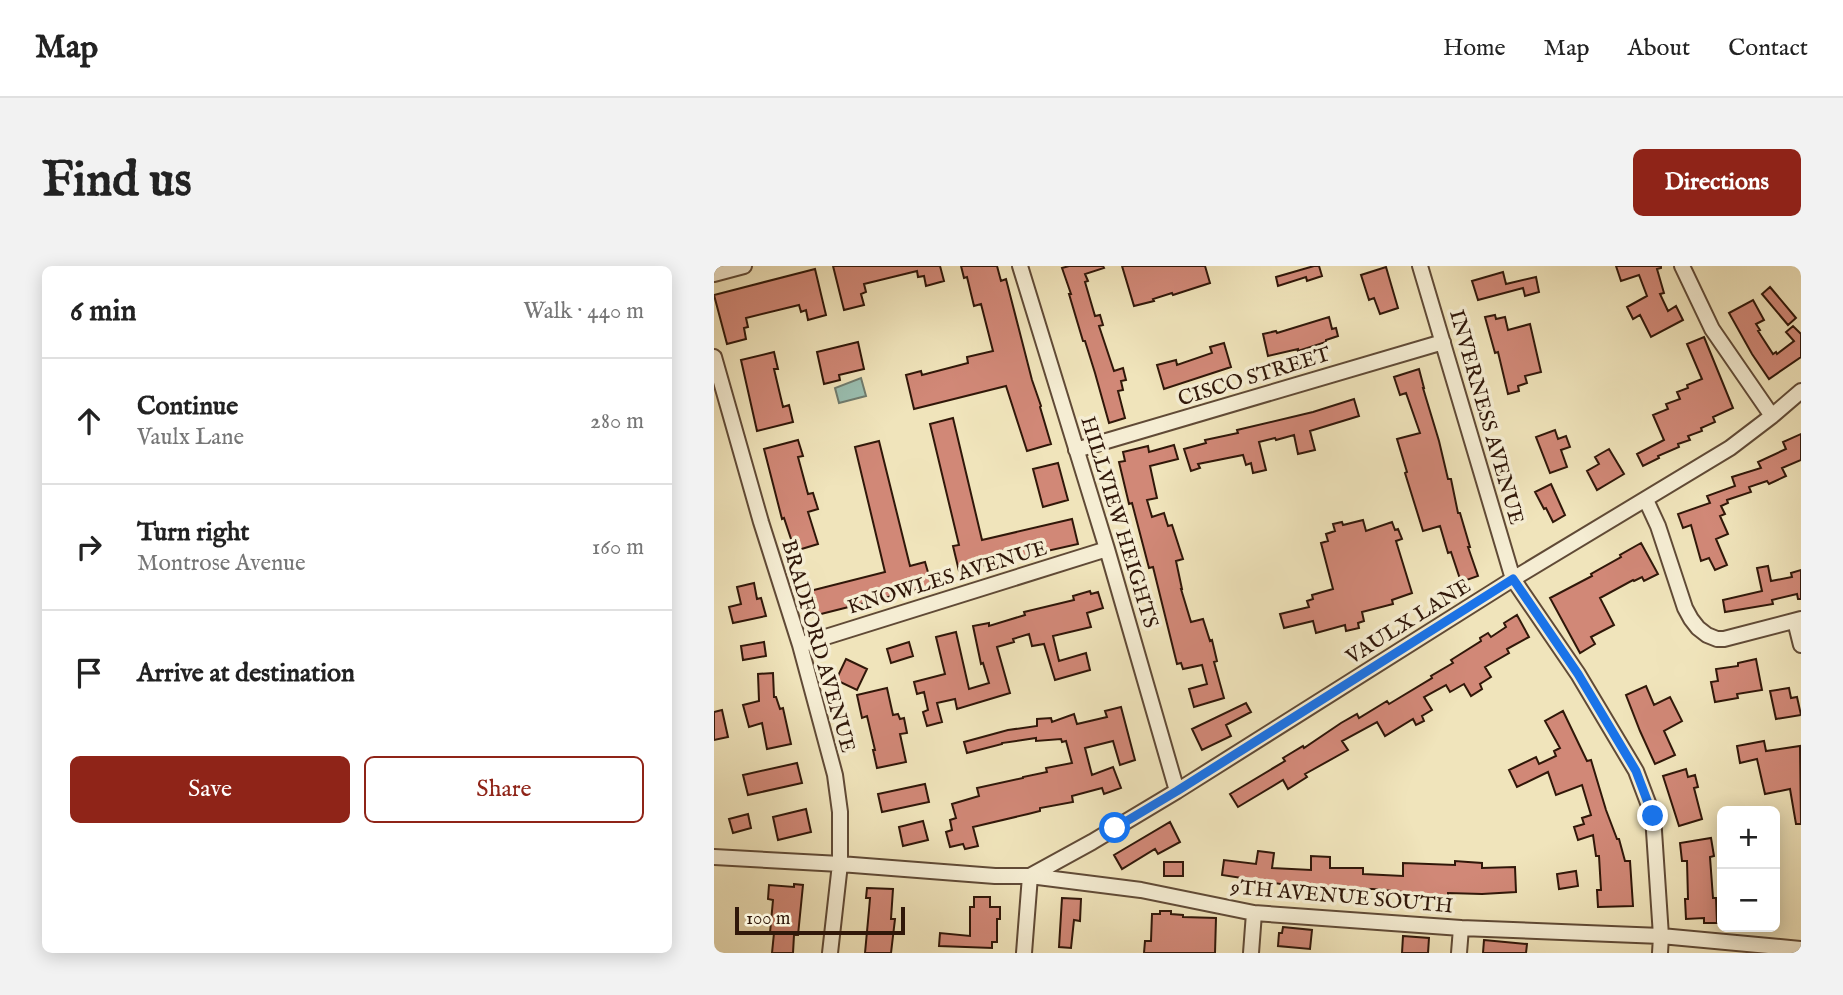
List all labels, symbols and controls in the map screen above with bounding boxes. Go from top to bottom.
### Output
text: Map [35,27,98,69]
text: Home [1443,33,1506,64]
text: Map [1544,33,1590,64]
text: About [1628,33,1690,64]
text: Contact [1728,33,1808,64]
button: Directions [1633,149,1801,216]
text: Find us [42,151,192,213]
text: 6 min [70,293,136,331]
text: Walk · 440 m [523,297,644,326]
street label: INVERNESS AVENUE [1442,307,1529,528]
street label: CISCO STREET [1175,341,1335,413]
text: Continue [137,390,238,423]
icon: ahead [70,402,108,440]
text: 280 m [590,407,644,436]
street label: HILLVIEW HEIGHTS [1073,413,1164,632]
text: Vaulx Lane [137,423,244,452]
text: Turn right [137,516,250,549]
icon: right [70,528,108,566]
text: 160 m [592,533,644,562]
street label: KNOWLES AVENUE [844,535,1050,622]
street label: BRADFORD AVENUE [774,537,861,756]
text: Montrose Avenue [137,549,306,578]
street label: VAULX LANE [1340,573,1476,672]
icon: arrive [70,654,108,692]
text: Arrive at destination [137,657,355,690]
button: Save [70,756,350,823]
button: Share [364,756,644,823]
route end [1637,800,1668,831]
map controls [1717,806,1780,932]
button: + [1717,806,1780,869]
route start [1099,812,1130,843]
button: − [1717,869,1780,932]
street label: 9TH AVENUE SOUTH [1229,874,1454,921]
scale bar [735,904,905,936]
text: 100 m [746,907,790,931]

